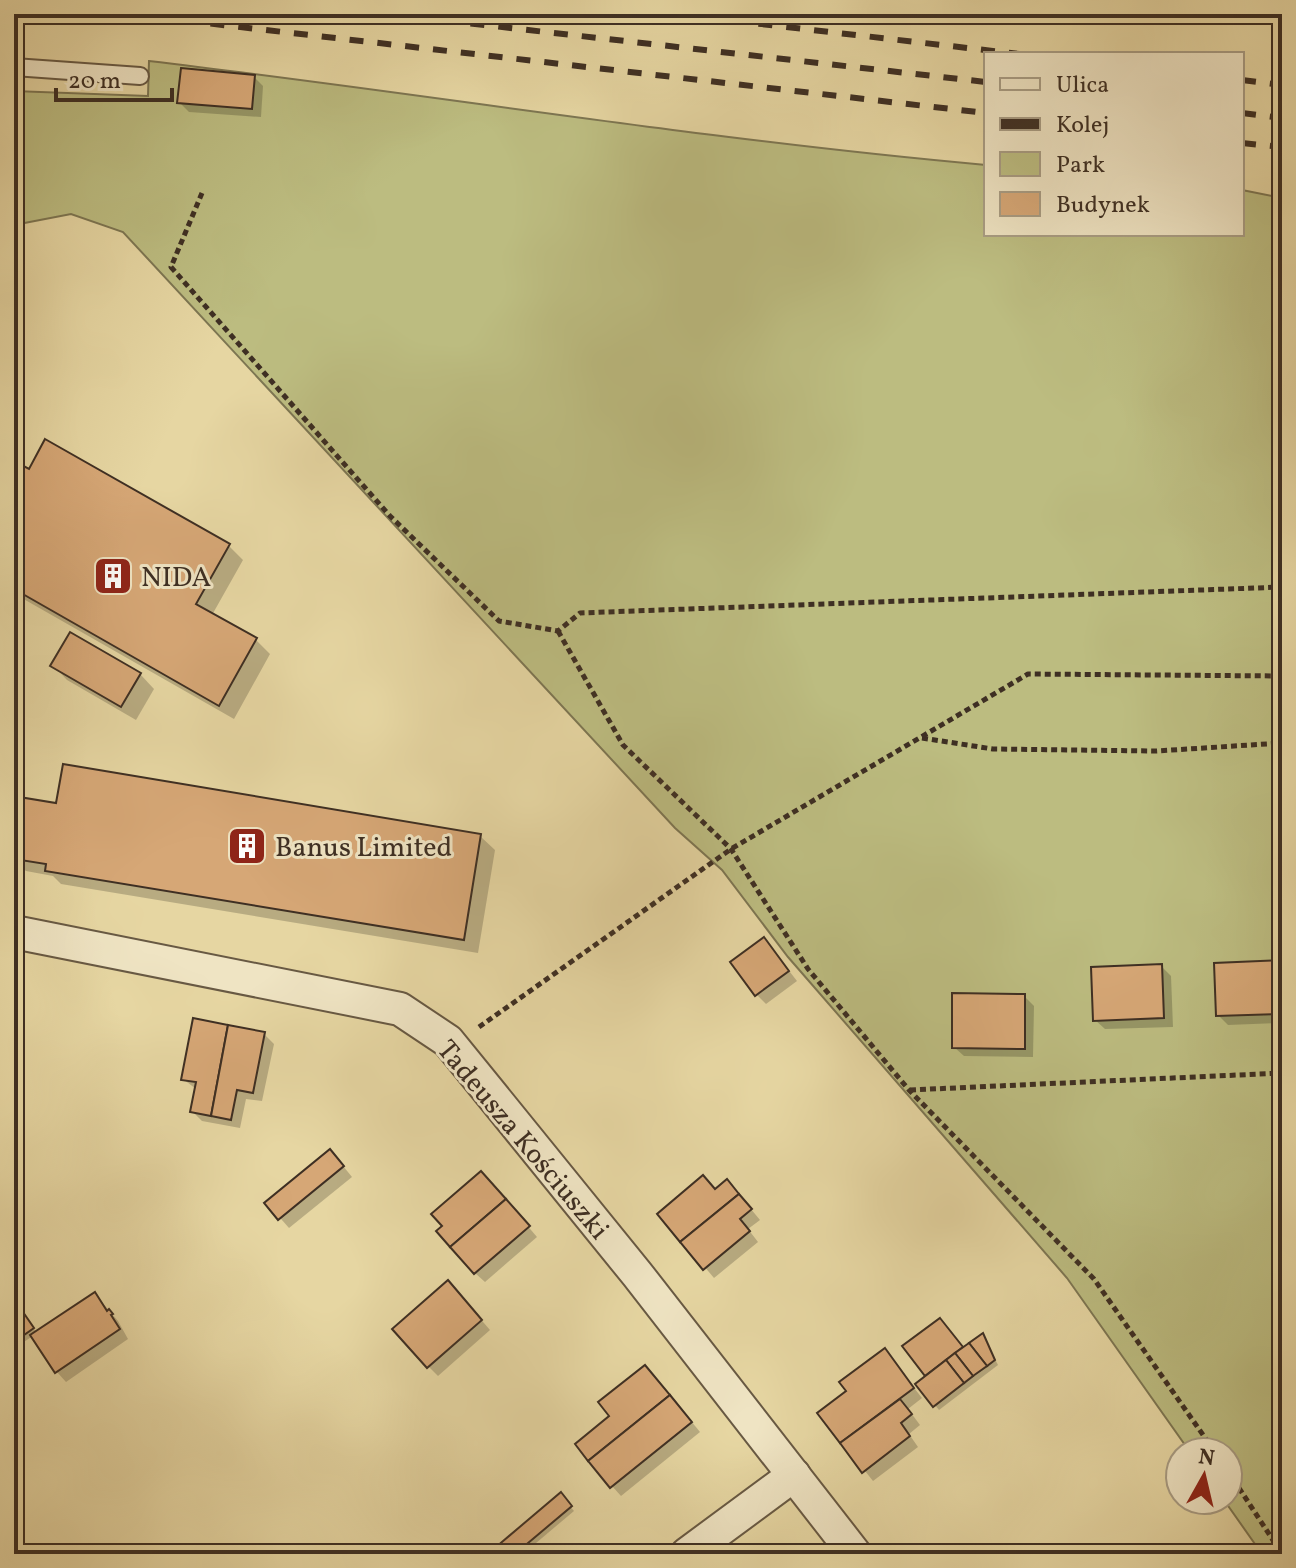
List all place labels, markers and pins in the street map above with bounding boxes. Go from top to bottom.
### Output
building icon: NIDA [92,555,134,597]
place label: NIDA [141,559,212,598]
building icon: Banus Limited [226,825,268,867]
place label: Banus Limited [275,829,452,868]

